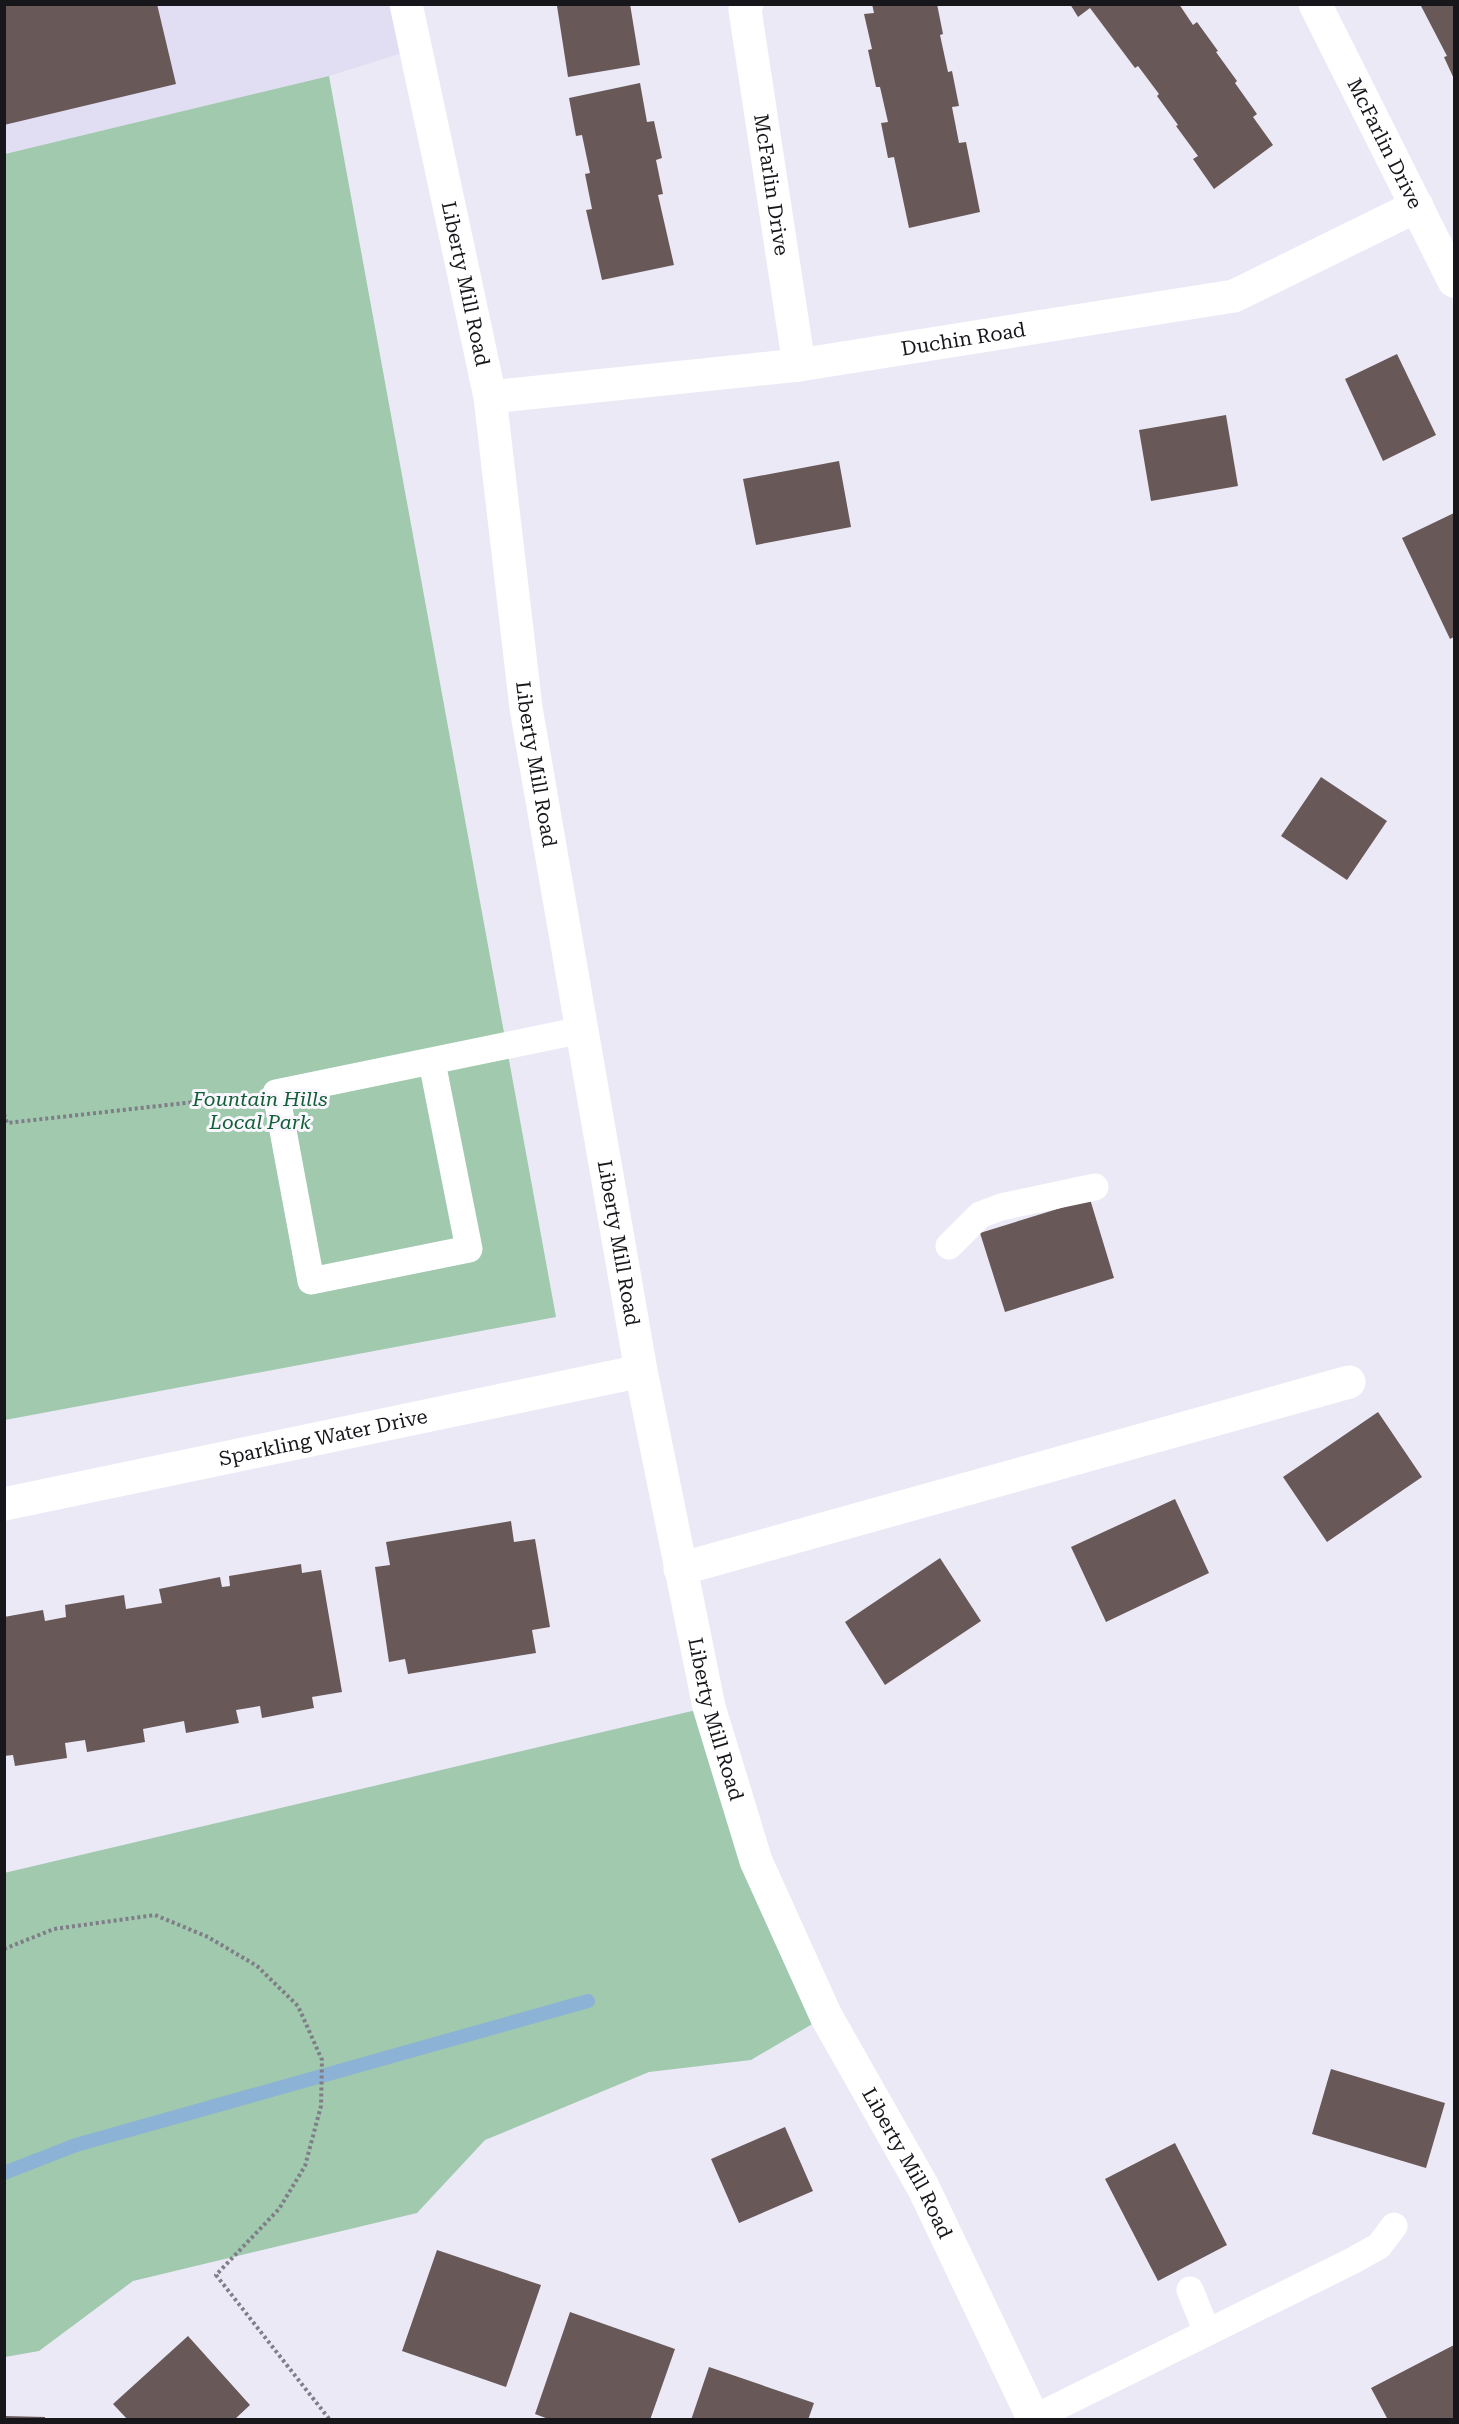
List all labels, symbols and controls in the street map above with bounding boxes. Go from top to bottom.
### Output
street label: McFarlin Drive [1342,74,1428,213]
street label: McFarlin Drive [749,112,794,257]
street label: Liberty Mill Road [437,199,495,368]
street label: Duchin Road [899,317,1027,361]
street label: Liberty Mill Road [511,680,562,849]
park label: Fountain Hills Local Park [191,1087,328,1134]
street label: Liberty Mill Road [593,1158,645,1328]
street label: Sparkling Water Drive [217,1404,430,1471]
street label: Liberty Mill Road [683,1635,749,1804]
street label: Liberty Mill Road [857,2083,958,2242]

